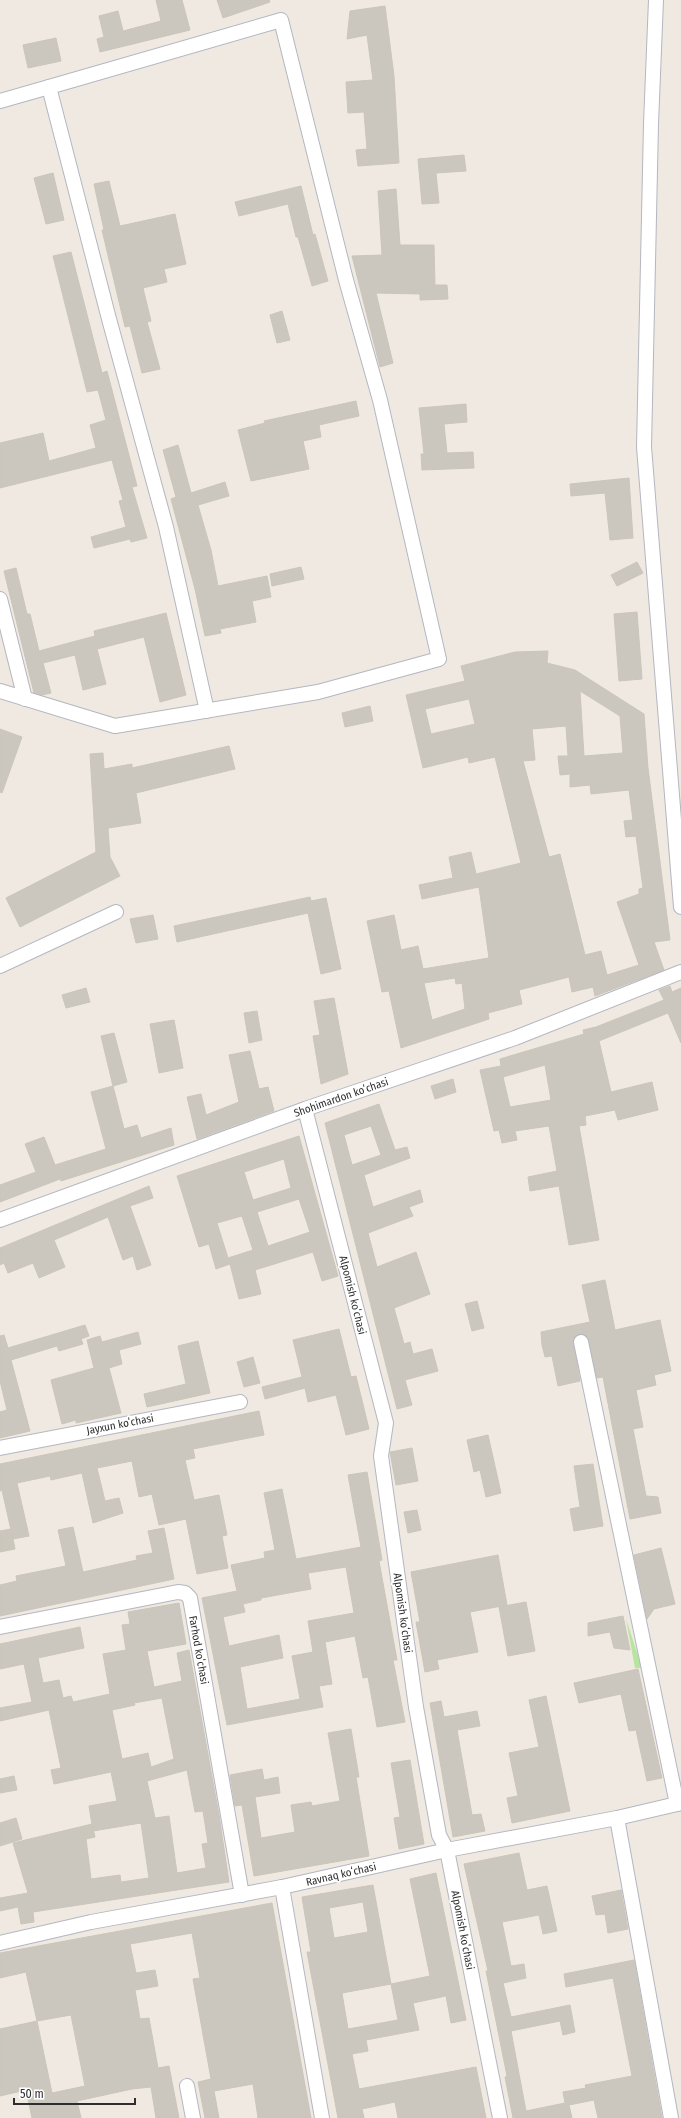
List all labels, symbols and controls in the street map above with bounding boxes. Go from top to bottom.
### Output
street label: Shohimardon koʻchasi [292,1075,390,1120]
street label: Alpomish koʻchasi [336,1254,369,1336]
street label: Jayxun koʻchasi [85,1412,155,1437]
street label: Alpomish koʻchasi [390,1572,415,1654]
street label: Farhod koʻchasi [186,1615,211,1686]
street label: Ravnaq koʻchasi [305,1860,378,1889]
street label: Alpomish koʻchasi [448,1889,477,1971]
scale bar [14,2080,135,2106]
text: 50 m [20,2087,44,2101]

